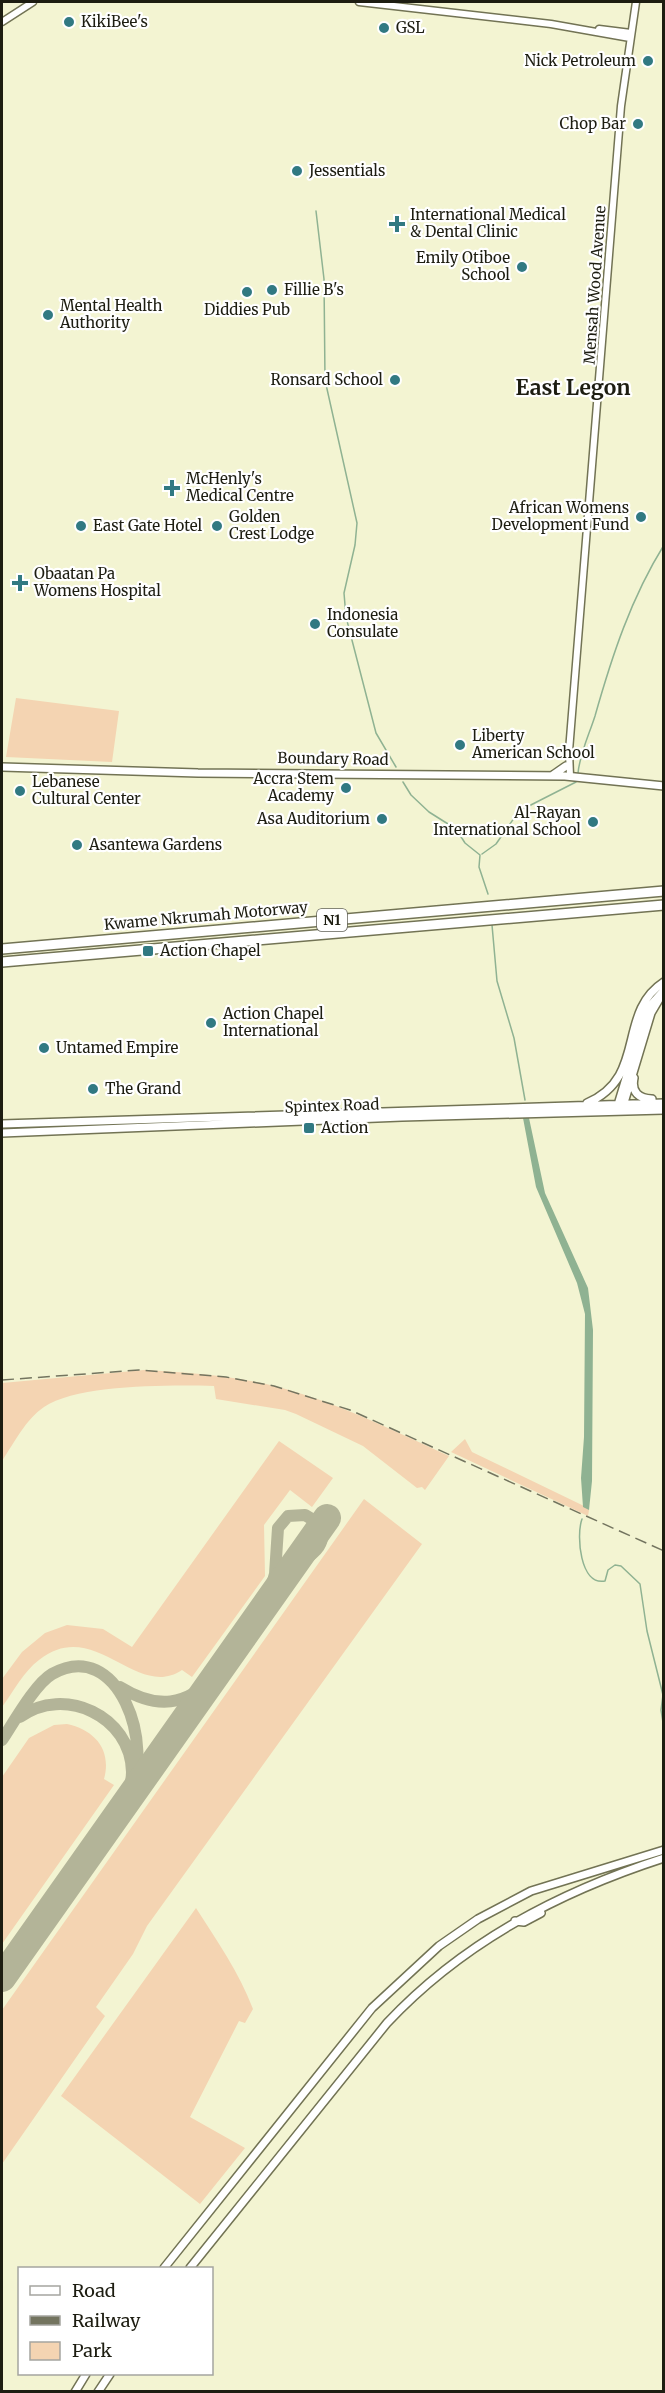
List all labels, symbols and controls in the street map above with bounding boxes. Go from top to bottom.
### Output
place label: KikiBee's [81,12,148,31]
marker: KikiBee's [62,15,76,29]
place label: GSL [396,18,425,37]
marker: GSL [377,21,391,35]
place label: Nick Petroleum [524,51,636,70]
marker: Nick Petroleum [641,54,655,68]
place label: Chop Bar [560,114,626,133]
marker: Chop Bar [631,117,645,131]
place label: Jessentials [308,161,385,180]
marker: Jessentials [290,164,304,178]
place label: International Medical & Dental Clinic [410,205,566,241]
street label: Mensah Wood Avenue [579,205,610,365]
marker: International Medical & Dental Clinic [388,215,406,233]
place label: Emily Otiboe School [416,248,510,284]
marker: Emily Otiboe School [515,260,529,274]
place label: Fillie B's [284,280,344,299]
marker: Fillie B's [265,283,279,297]
marker: Diddies Pub [240,285,254,299]
place label: Mental Health Authority [59,296,162,332]
place label: Diddies Pub [204,300,290,319]
marker: Mental Health Authority [41,308,55,322]
place label: Ronsard School [271,370,383,389]
marker: Ronsard School [388,373,402,387]
district label: East Legon [516,374,631,401]
place label: McHenly's Medical Centre [186,469,294,505]
marker: McHenly's Medical Centre [163,479,181,497]
place label: African Womens Development Fund [492,498,629,534]
place label: Golden Crest Lodge [229,507,314,543]
marker: African Womens Development Fund [634,510,648,524]
place label: East Gate Hotel [93,516,203,535]
marker: East Gate Hotel [74,519,88,533]
marker: Golden Crest Lodge [210,519,224,533]
place label: Obaatan Pa Womens Hospital [33,564,161,600]
marker: Obaatan Pa Womens Hospital [11,574,29,592]
place label: Indonesia Consulate [327,605,398,641]
marker: Indonesia Consulate [308,617,322,631]
place label: Liberty American School [471,726,595,762]
marker: Liberty American School [453,738,467,752]
street label: Boundary Road [277,748,389,769]
place label: Accra Stem Academy [252,769,334,805]
place label: Lebanese Cultural Center [32,772,141,808]
marker: Accra Stem Academy [339,781,353,795]
marker: Lebanese Cultural Center [13,784,27,798]
place label: Al-Rayan International School [433,803,581,839]
place label: Asa Auditorium [256,809,370,828]
marker: Asa Auditorium [375,812,389,826]
marker: Al-Rayan International School [586,815,600,829]
place label: Asantewa Gardens [88,835,222,854]
marker: Asantewa Gardens [70,838,84,852]
street label: Kwame Nkrumah Motorway [103,897,309,934]
road number: N1 [317,909,347,931]
place label: Action Chapel [159,941,261,960]
marker: Action Chapel [141,944,155,958]
place label: Action Chapel International [222,1004,324,1040]
marker: Action Chapel International [204,1016,218,1030]
place label: Untamed Empire [56,1038,179,1057]
marker: Untamed Empire [37,1041,51,1055]
place label: The Grand [105,1079,181,1098]
marker: The Grand [86,1082,100,1096]
street label: Spintex Road [284,1094,380,1117]
place label: Action [320,1118,369,1137]
marker: Action [302,1121,316,1135]
legend [18,2267,213,2375]
text: Road [72,2279,116,2302]
text: Railway [72,2309,141,2332]
text: Park [72,2339,113,2362]

